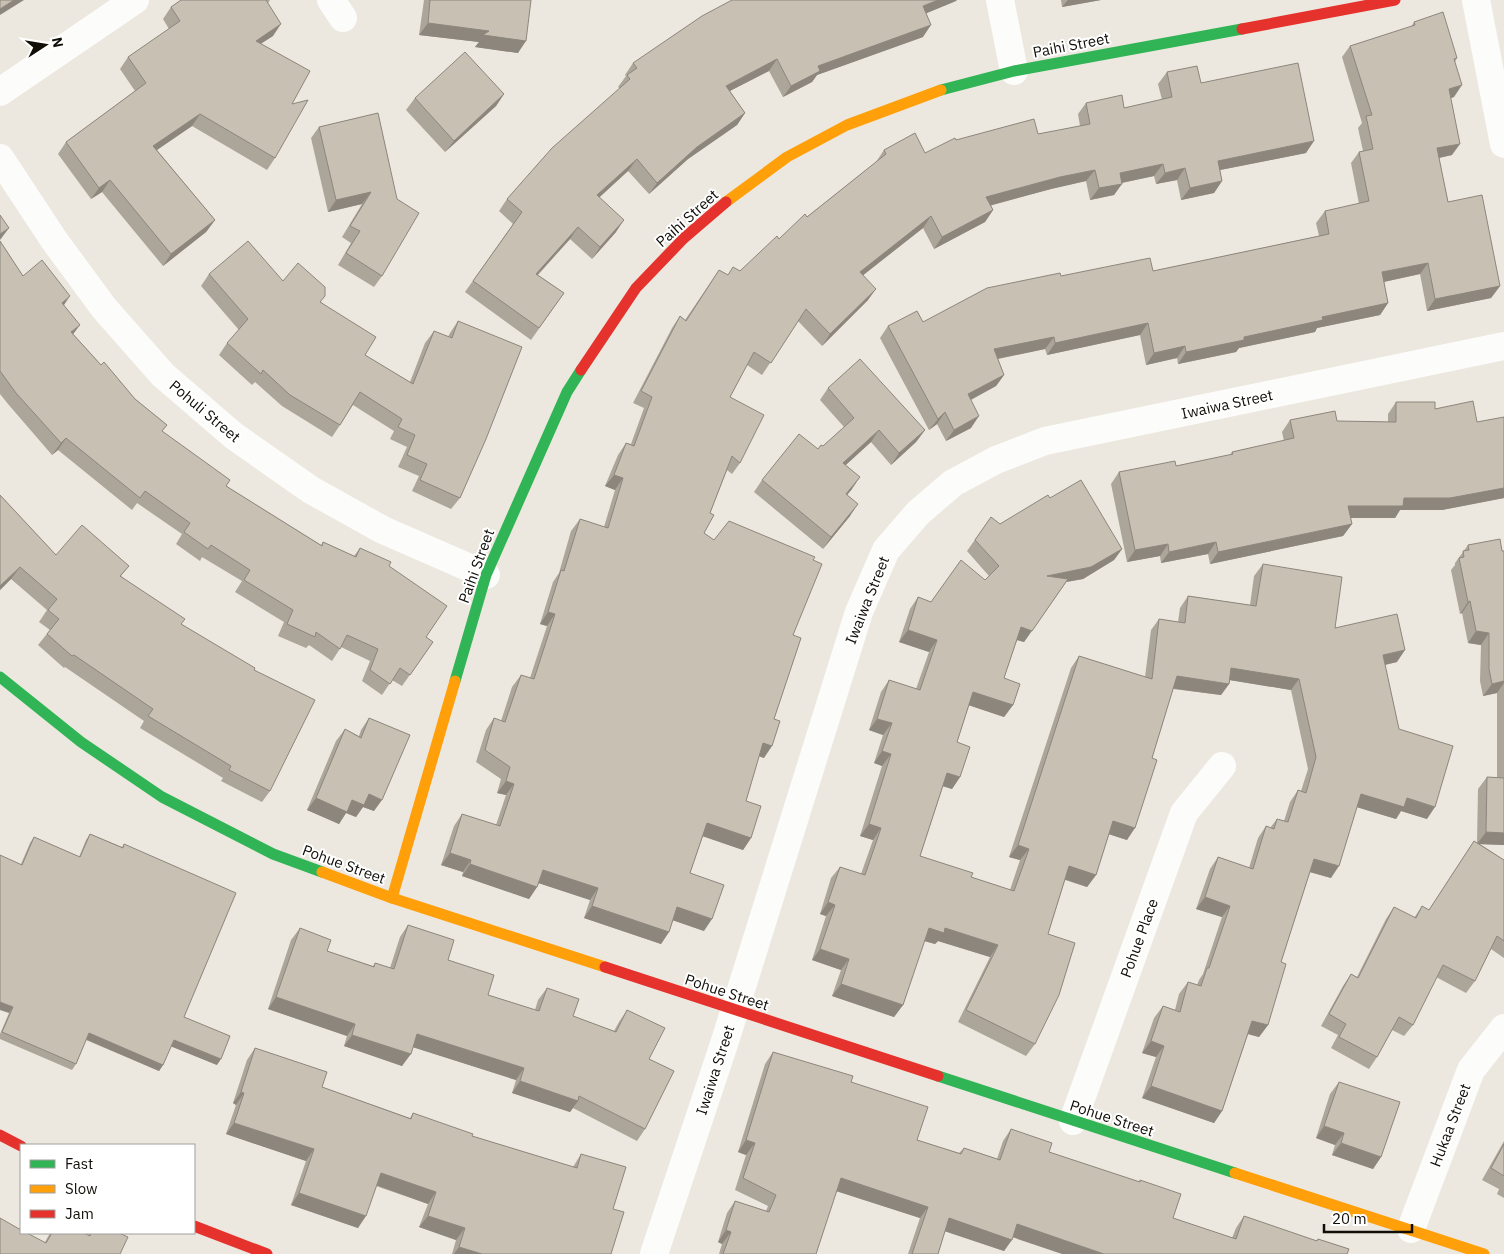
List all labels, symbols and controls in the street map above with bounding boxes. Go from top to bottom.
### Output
north arrow [20,20,70,70]
street label: Paihi Street [1031,28,1111,62]
text: N [48,35,68,49]
street label: Paihi Street [652,185,722,251]
street label: Pohuli Street [166,376,244,446]
street label: Iwaiwa Street [1179,385,1275,423]
street label: Paihi Street [454,526,498,606]
street label: Iwaiwa Street [841,553,893,647]
street label: Pohue Street [300,840,388,888]
street label: Pohue Place [1116,896,1162,980]
street label: Pohue Street [683,969,771,1015]
street label: Iwaiwa Street [692,1023,738,1117]
street label: Hukaa Street [1425,1081,1475,1169]
street label: Pohue Street [1068,1095,1156,1141]
legend [20,1144,195,1234]
text: Fast [65,1154,93,1173]
text: Slow [65,1179,98,1198]
scale bar [1324,1202,1412,1234]
text: Jam [65,1204,94,1223]
text: 20 m [1332,1209,1367,1228]

